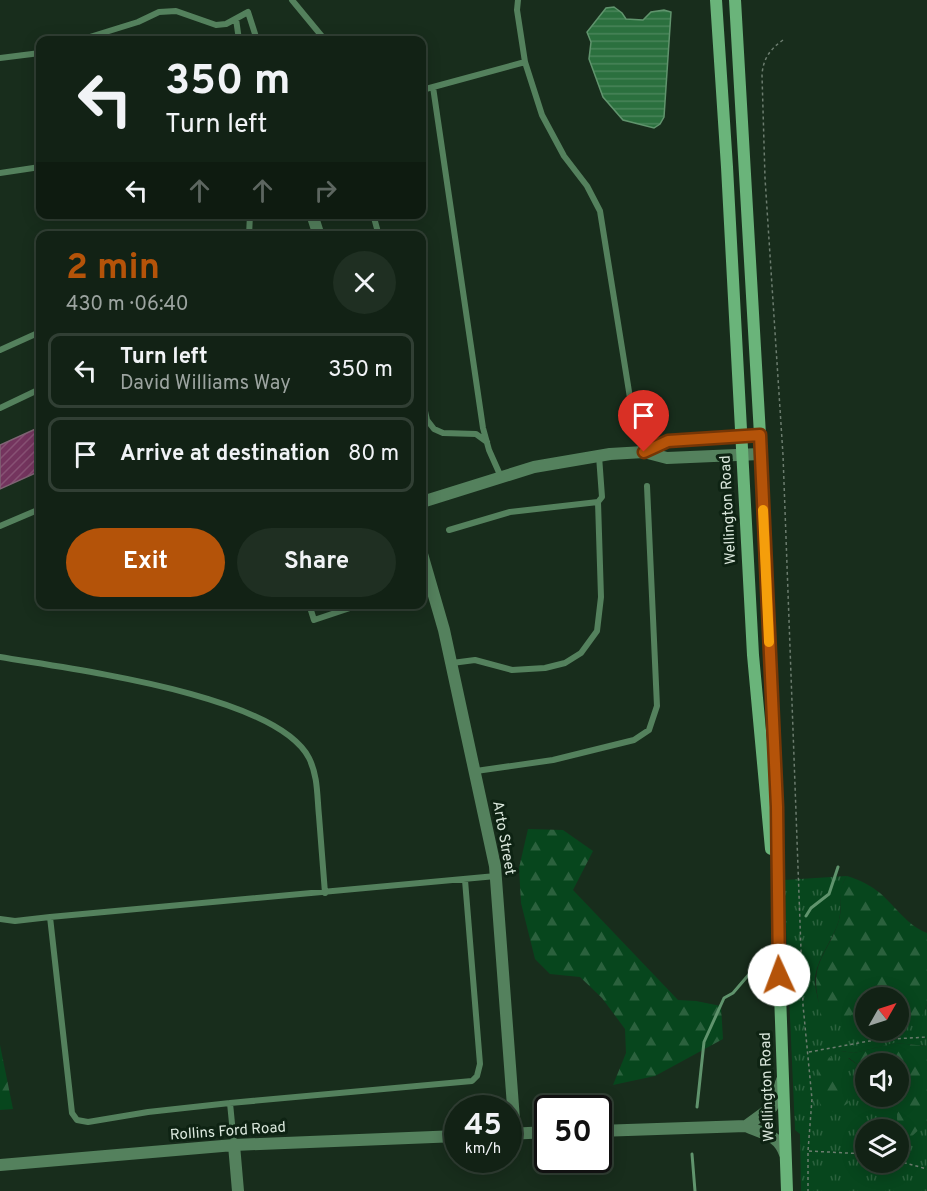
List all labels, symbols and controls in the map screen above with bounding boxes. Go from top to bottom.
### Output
text: 350 m [165,56,291,109]
icon: left [66,60,144,138]
text: Turn left [165,108,267,142]
icon: left [120,174,153,207]
icon: ahead [183,174,216,207]
icon: ahead [246,174,279,207]
icon: right [309,174,342,207]
text: 2 min [66,246,160,292]
button: close [333,251,396,314]
text: 430 m · 06:40 [66,292,189,318]
text: Turn left [120,344,208,371]
icon: left [69,354,102,387]
text: 350 m [328,357,393,384]
text: David Williams Way [120,371,291,397]
pin [618,390,669,452]
icon: arrive [627,399,660,432]
icon: arrive [69,438,102,471]
text: Arrive at destination [120,441,330,468]
text: 80 m [348,441,399,468]
street label: Wellington Road [717,455,741,565]
button: Exit [66,528,225,597]
button: Share [237,528,396,597]
street label: Arto Street [487,799,519,877]
position arrow [747,943,811,1007]
north arrow [855,987,909,1041]
map controls [855,987,909,1173]
street label: Wellington Road [757,1032,779,1142]
button: sound [855,1053,909,1107]
speed limit sign: 50 [534,1095,612,1173]
text: 45 [464,1108,502,1145]
street label: Rollins Ford Road [169,1118,287,1146]
button: layers [855,1119,909,1173]
text: km/h [465,1140,501,1159]

